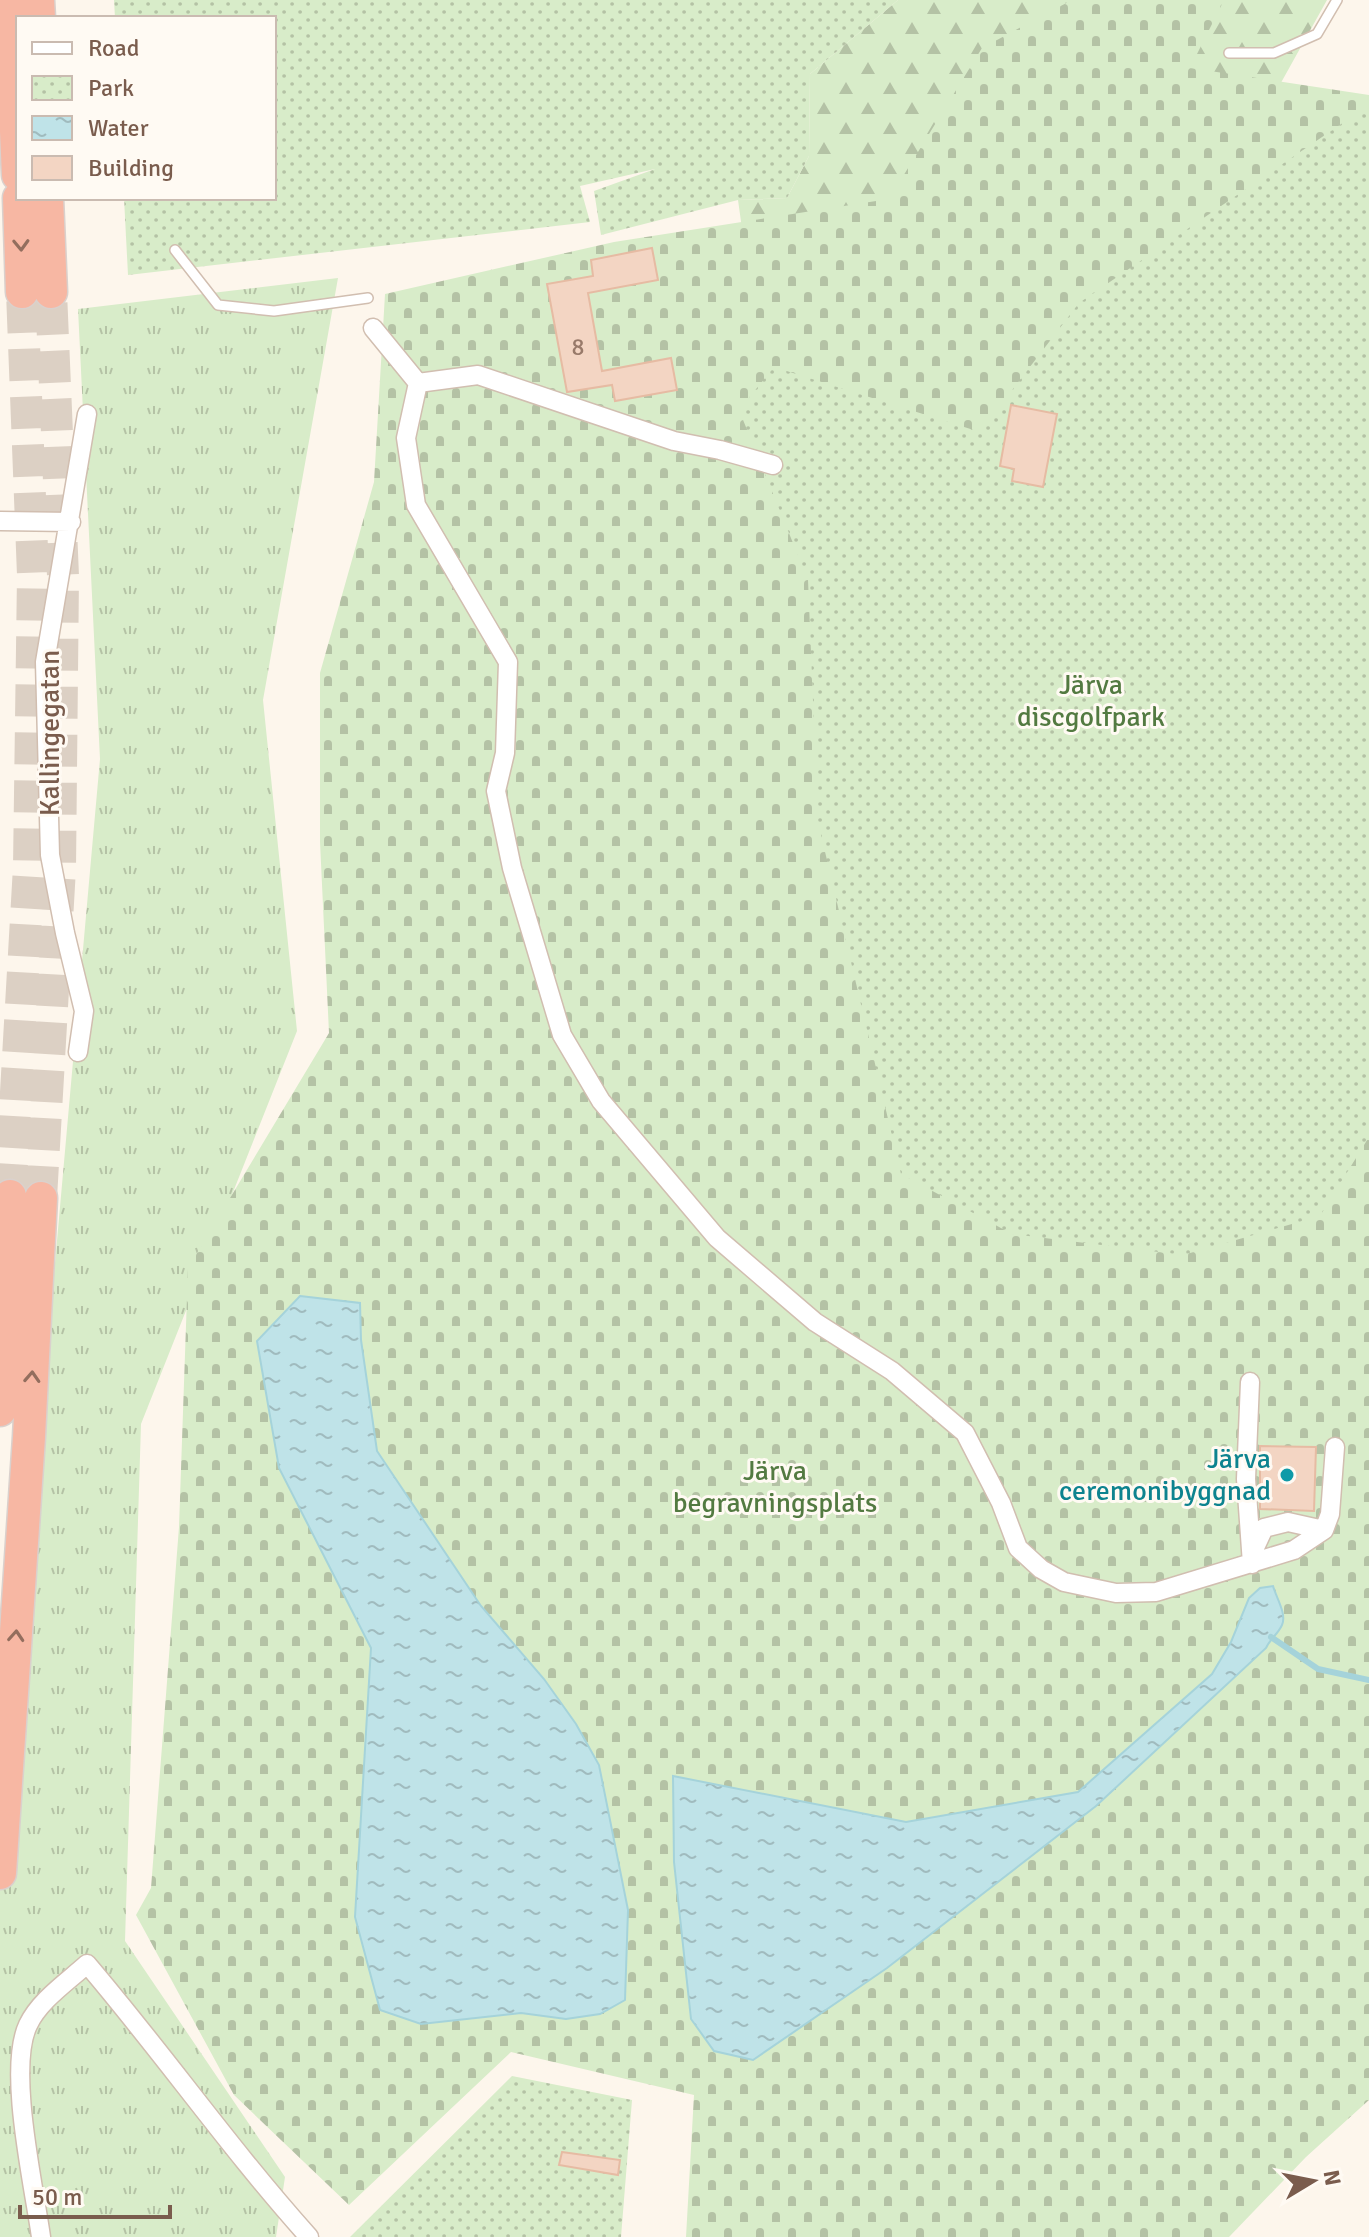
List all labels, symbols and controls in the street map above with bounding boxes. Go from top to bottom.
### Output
legend [16,16,276,200]
text: Road [88,33,139,63]
text: Park [88,73,134,103]
text: Water [88,113,149,143]
text: Building [88,153,174,183]
one-way arrow [12,239,29,252]
house number: 8 [572,332,584,362]
street label: Kallingegatan [33,650,67,816]
park label: Järva discgolfpark [1017,668,1165,734]
one-way arrow [23,1370,40,1383]
place label: Järva ceremonibyggnad [1059,1442,1271,1508]
park label: Järva begravningsplats [673,1454,877,1520]
marker: Järva ceremonibyggnad [1278,1466,1296,1484]
one-way arrow [7,1629,24,1642]
north arrow [1273,2141,1353,2221]
text: N [1318,2168,1347,2187]
scale bar [20,2169,170,2219]
text: 50 m [32,2182,82,2212]

